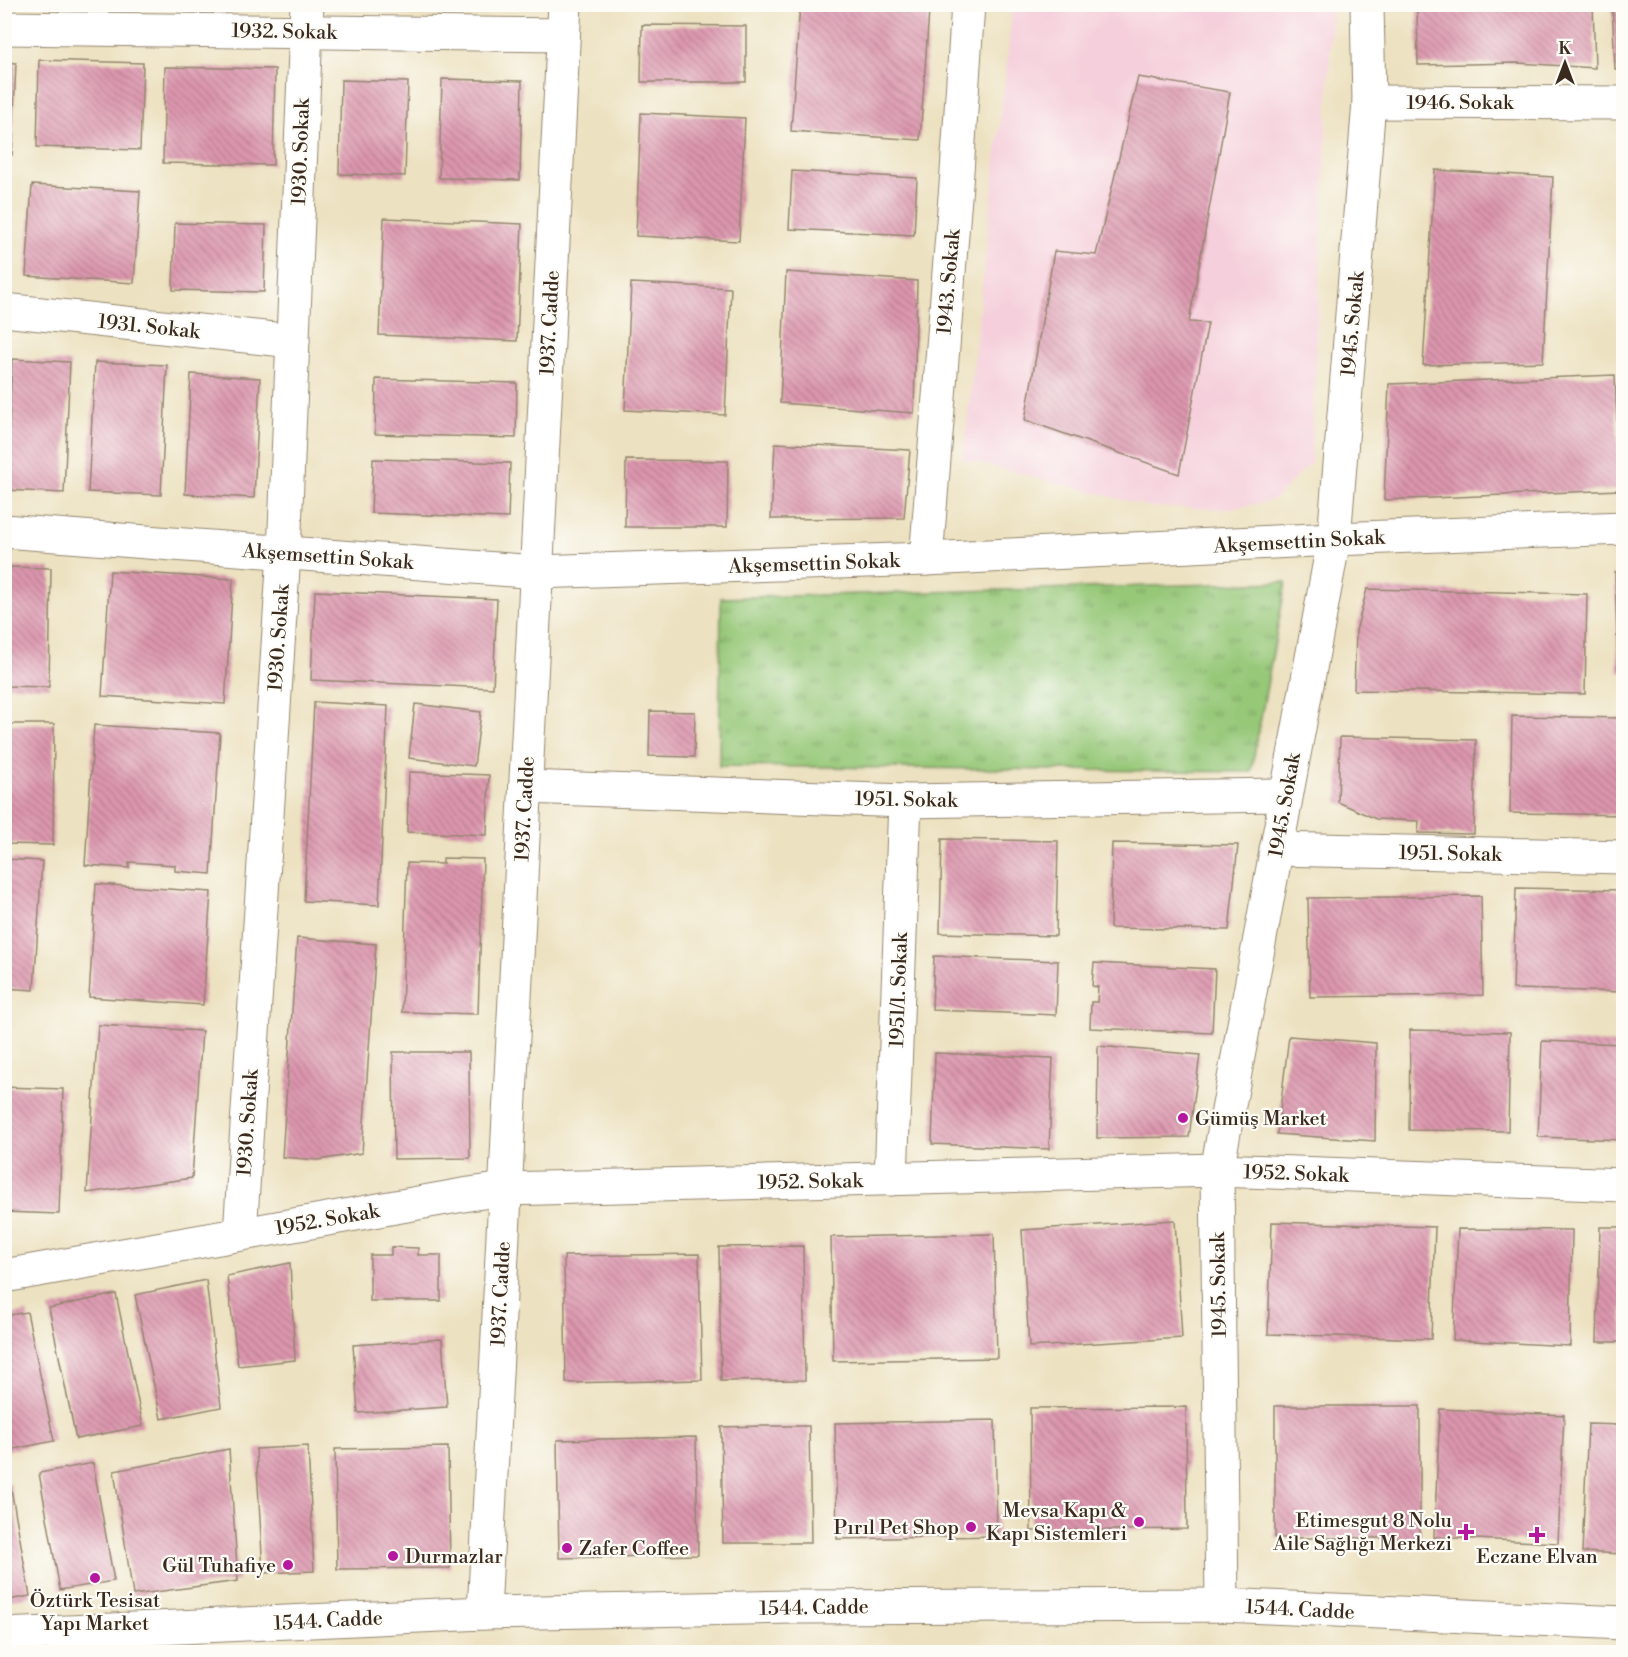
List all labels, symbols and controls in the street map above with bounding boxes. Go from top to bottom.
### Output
street label: 1932. Sokak [231,19,338,46]
north arrow [1535,33,1595,93]
text: K [1559,39,1573,59]
street label: 1946. Sokak [1407,91,1515,116]
street label: 1930. Sokak [287,96,316,206]
street label: 1943. Sokak [932,227,967,336]
street label: 1945. Sokak [1336,269,1371,378]
street label: 1937. Cadde [535,270,566,376]
street label: 1931. Sokak [97,310,203,345]
street label: Akşemsettin Sokak [1212,525,1387,560]
street label: Akşemsettin Sokak [241,539,416,576]
street label: Akşemsettin Sokak [727,549,902,580]
street label: 1930. Sokak [263,582,296,693]
street label: 1945. Sokak [1264,749,1307,860]
street label: 1937. Cadde [510,756,541,862]
street label: 1951. Sokak [854,787,959,814]
street label: 1951. Sokak [1398,841,1503,868]
street label: 1951/1. Sokak [885,930,914,1048]
street label: 1930. Sokak [232,1067,265,1178]
place label: Gümüş Market [1195,1107,1327,1132]
marker: Gümüş Market [1176,1111,1190,1125]
street label: 1952. Sokak [1243,1160,1351,1189]
street label: 1952. Sokak [757,1169,865,1196]
street label: 1952. Sokak [273,1199,383,1242]
street label: 1945. Sokak [1206,1230,1233,1338]
street label: 1937. Cadde [486,1241,517,1347]
place label: Mevsa Kapı & Kapı Sistemleri [986,1499,1127,1547]
place label: Etimesgut 8 Nolu Aile Sağlığı Merkezi [1272,1509,1453,1557]
marker: Mevsa Kapı & Kapı Sistemleri [1132,1515,1146,1529]
place label: Pırıl Pet Shop [834,1516,959,1541]
marker: Pırıl Pet Shop [964,1520,978,1534]
marker: Etimesgut 8 Nolu Aile Sağlığı Merkezi [1457,1523,1475,1541]
marker: Eczane Elvan [1530,1528,1544,1542]
place label: Zafer Coffee [579,1537,689,1562]
marker: Zafer Coffee [560,1541,574,1555]
place label: Durmazlar [405,1545,503,1570]
place label: Eczane Elvan [1476,1545,1598,1570]
marker: Durmazlar [386,1549,400,1563]
place label: Gül Tuhafiye [162,1554,276,1579]
marker: Gül Tuhafiye [281,1558,295,1572]
marker: Öztürk Tesisat Yapı Market [88,1571,102,1585]
place label: Öztürk Tesisat Yapı Market [30,1588,160,1637]
street label: 1544. Cadde [759,1595,869,1622]
street label: 1544. Cadde [1245,1595,1355,1626]
street label: 1544. Cadde [273,1606,383,1637]

